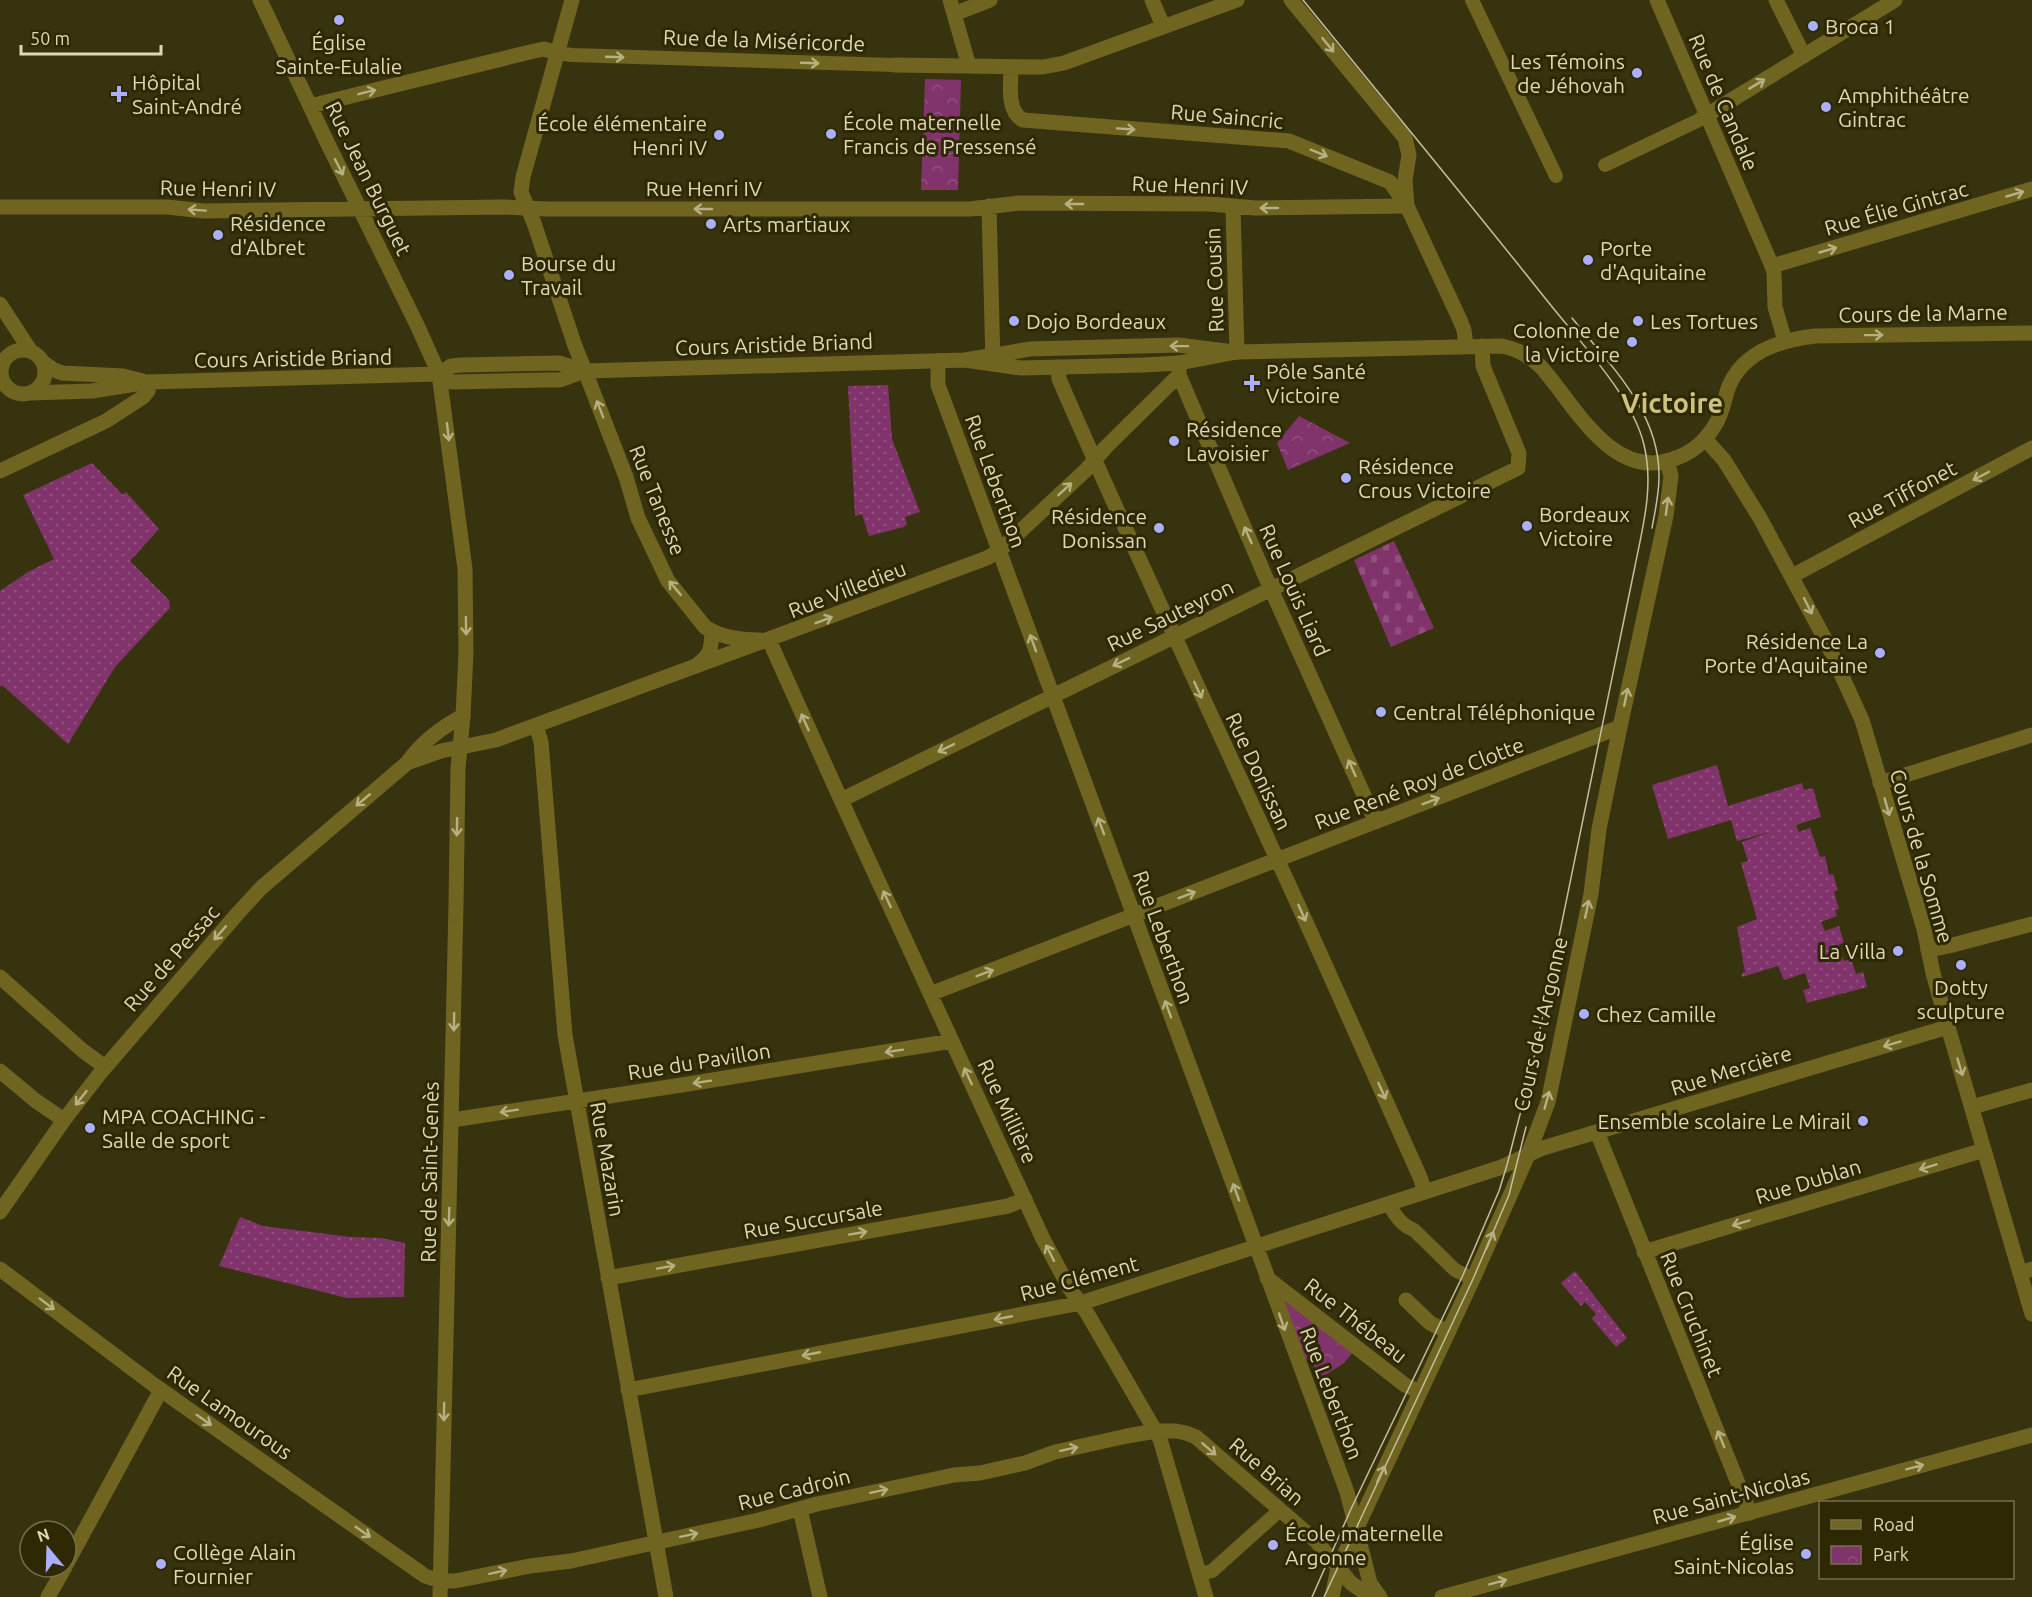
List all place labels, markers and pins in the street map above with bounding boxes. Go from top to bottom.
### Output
marker: Église Sainte-Eulalie [332,13,346,27]
place label: Broca 1 [1825,14,1896,38]
marker: Broca 1 [1806,19,1820,33]
place label: Église Sainte-Eulalie [276,30,402,78]
place label: Les Témoins de Jéhovah [1510,49,1625,97]
marker: Les Témoins de Jéhovah [1630,66,1644,80]
place label: Hôpital Saint-André [132,70,242,118]
place label: Amphithéâtre Gintrac [1838,83,1970,131]
marker: Hôpital Saint-André [110,85,128,103]
marker: Amphithéâtre Gintrac [1819,100,1833,114]
place label: École maternelle Francis de Pressensé [843,110,1037,158]
place label: École élémentaire Henri IV [537,111,708,159]
marker: École maternelle Francis de Pressensé [824,127,838,141]
marker: École élémentaire Henri IV [712,128,726,142]
place label: Résidence d'Albret [230,211,326,259]
place label: Arts martiaux [723,212,851,236]
marker: Arts martiaux [704,217,718,231]
marker: Résidence d'Albret [211,228,225,242]
place label: Porte d'Aquitaine [1600,236,1707,284]
place label: Bourse du Travail [521,251,616,299]
marker: Porte d'Aquitaine [1581,253,1595,267]
marker: Bourse du Travail [502,268,516,282]
place label: Dojo Bordeaux [1026,309,1167,333]
place label: Les Tortues [1650,309,1758,333]
marker: Dojo Bordeaux [1007,314,1021,328]
marker: Les Tortues [1631,314,1645,328]
place label: Colonne de la Victoire [1513,318,1620,366]
marker: Colonne de la Victoire [1625,335,1639,349]
place label: Pôle Santé Victoire [1266,359,1366,407]
marker: Pôle Santé Victoire [1243,374,1261,392]
place label: Résidence Lavoisier [1186,417,1282,465]
marker: Résidence Lavoisier [1167,434,1181,448]
place label: Résidence Crous Victoire [1358,454,1491,502]
marker: Résidence Crous Victoire [1339,471,1353,485]
place label: Bordeaux Victoire [1539,502,1630,550]
place label: Résidence Donissan [1051,504,1147,552]
marker: Bordeaux Victoire [1520,519,1534,533]
marker: Résidence Donissan [1152,521,1166,535]
place label: Résidence La Porte d'Aquitaine [1704,629,1868,677]
marker: Résidence La Porte d'Aquitaine [1873,646,1887,660]
place label: Central Téléphonique [1393,700,1596,724]
marker: Central Téléphonique [1374,705,1388,719]
place label: La Villa [1819,939,1886,963]
marker: La Villa [1891,944,1905,958]
marker: Dotty sculpture [1954,958,1968,972]
place label: Dotty sculpture [1917,975,2005,1023]
place label: Chez Camille [1596,1002,1716,1026]
marker: Chez Camille [1577,1007,1591,1021]
place label: MPA COACHING - Salle de sport [102,1104,265,1152]
place label: Ensemble scolaire Le Mirail [1598,1109,1851,1133]
marker: Ensemble scolaire Le Mirail [1856,1114,1870,1128]
marker: MPA COACHING - Salle de sport [83,1121,97,1135]
place label: École maternelle Argonne [1285,1521,1444,1569]
place label: Église Saint-Nicolas [1674,1530,1794,1578]
marker: École maternelle Argonne [1266,1538,1280,1552]
place label: Collège Alain Fournier [173,1540,296,1588]
marker: Église Saint-Nicolas [1799,1547,1813,1561]
marker: Collège Alain Fournier [154,1557,168,1571]

